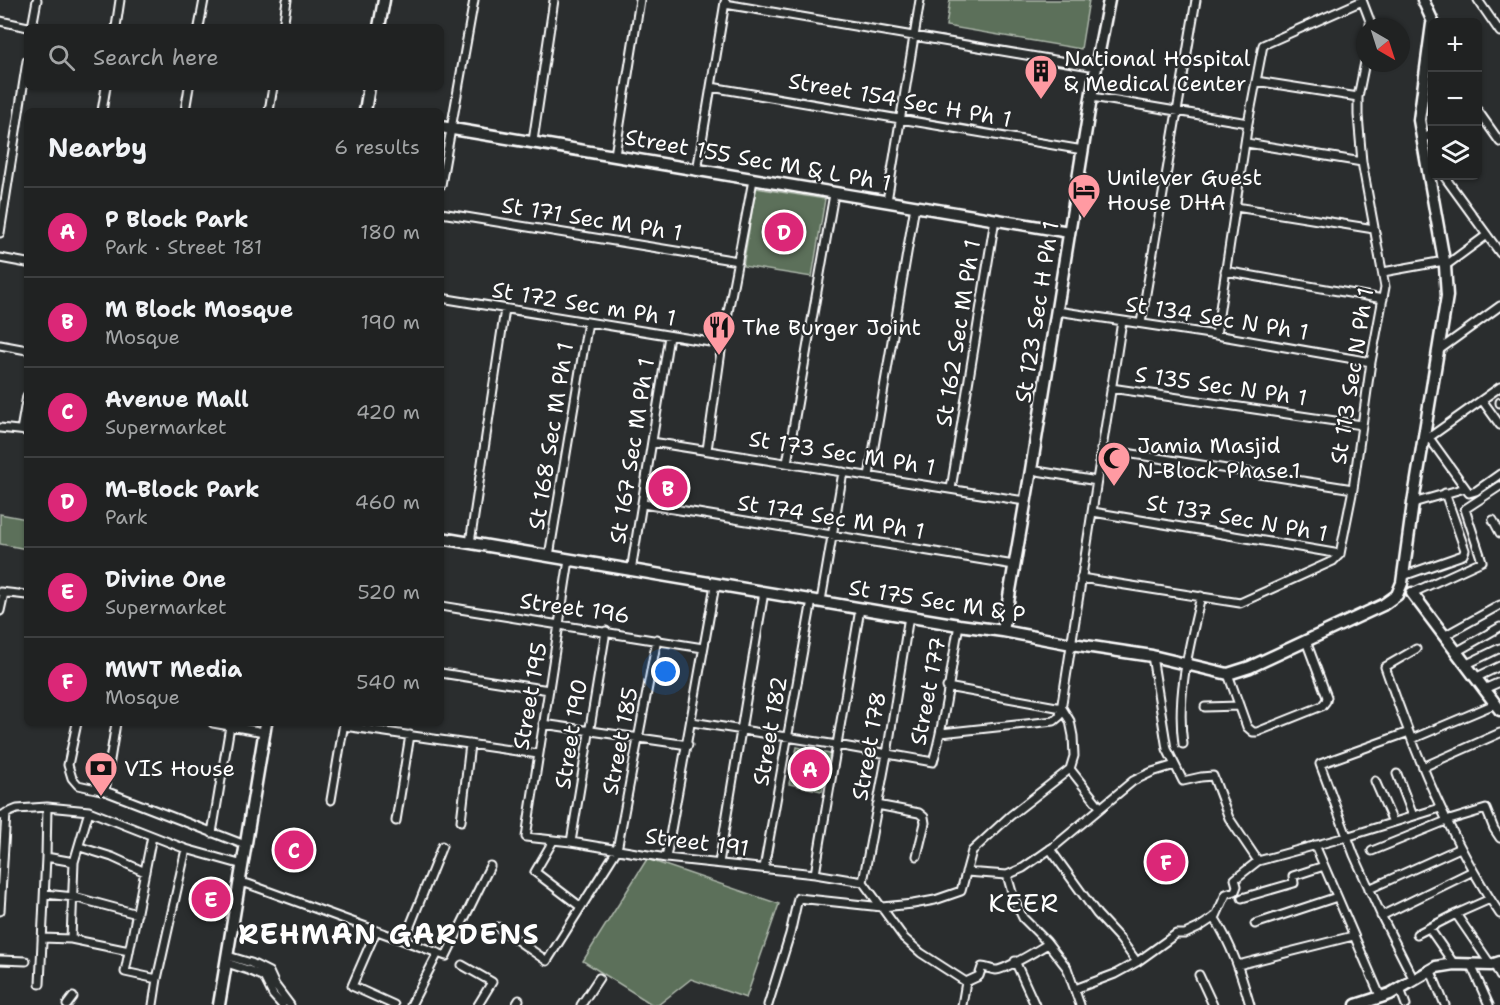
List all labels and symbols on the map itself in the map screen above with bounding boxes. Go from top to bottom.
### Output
north arrow [1356,18,1410,72]
place label: National Hospital & Medical Center [1064,44,1251,98]
building icon: National Hospital & Medical Center [1023,53,1059,100]
street label: Street 154 Sec H Ph 1 [786,66,1014,134]
street label: Street 155 Sec M & L Ph 1 [623,122,893,198]
place label: Unilever Guest House DHA [1107,163,1262,217]
hotel icon: Unilever Guest House DHA [1066,172,1102,219]
street label: St 171 Sec M Ph 1 [500,190,684,248]
pin: D [764,210,804,254]
street label: St 123 Sec H Ph 1 [1008,219,1066,405]
street label: St 162 Sec M Ph 1 [929,238,987,428]
street label: St 172 Sec m Ph 1 [490,275,678,333]
street label: St 113 Sec N Ph 1 [1324,286,1380,466]
street label: St 134 Sec N Ph 1 [1124,289,1310,347]
restaurant icon: The Burger Joint [701,309,737,356]
place label: The Burger Joint [742,313,921,342]
street label: St 168 Sec M Ph 1 [522,340,580,532]
street label: St 167 Sec M Ph 1 [603,356,661,546]
street label: S 135 Sec N Ph 1 [1133,360,1309,412]
street label: St 173 Sec M Ph 1 [747,424,937,482]
place label: Jamia Masjid N-Block Phase.1 [1137,431,1301,485]
mosque icon: Jamia Masjid N-Block Phase.1 [1096,440,1132,487]
pin: B [648,466,688,510]
street label: St 174 Sec M Ph 1 [736,488,926,546]
street label: St 137 Sec N Ph 1 [1144,488,1330,548]
street label: St 175 Sec M & P [847,573,1027,629]
street label: Street 196 [518,586,632,630]
street label: Street 177 [903,634,953,748]
street label: Street 195 [506,640,554,752]
your location [651,657,680,686]
street label: Street 182 [746,674,794,788]
street label: Street 190 [548,677,594,791]
street label: Street 185 [595,685,645,797]
street label: Street 178 [845,689,893,803]
pin: A [790,746,830,792]
bank icon: VIS House [83,750,119,797]
place label: VIS House [124,754,235,783]
street label: Street 191 [643,821,751,863]
pin: C [274,828,314,872]
pin: F [1146,840,1186,884]
pin: E [192,876,230,922]
district label: KEER [988,885,1060,920]
district label: REHMAN GARDENS [238,915,540,953]

